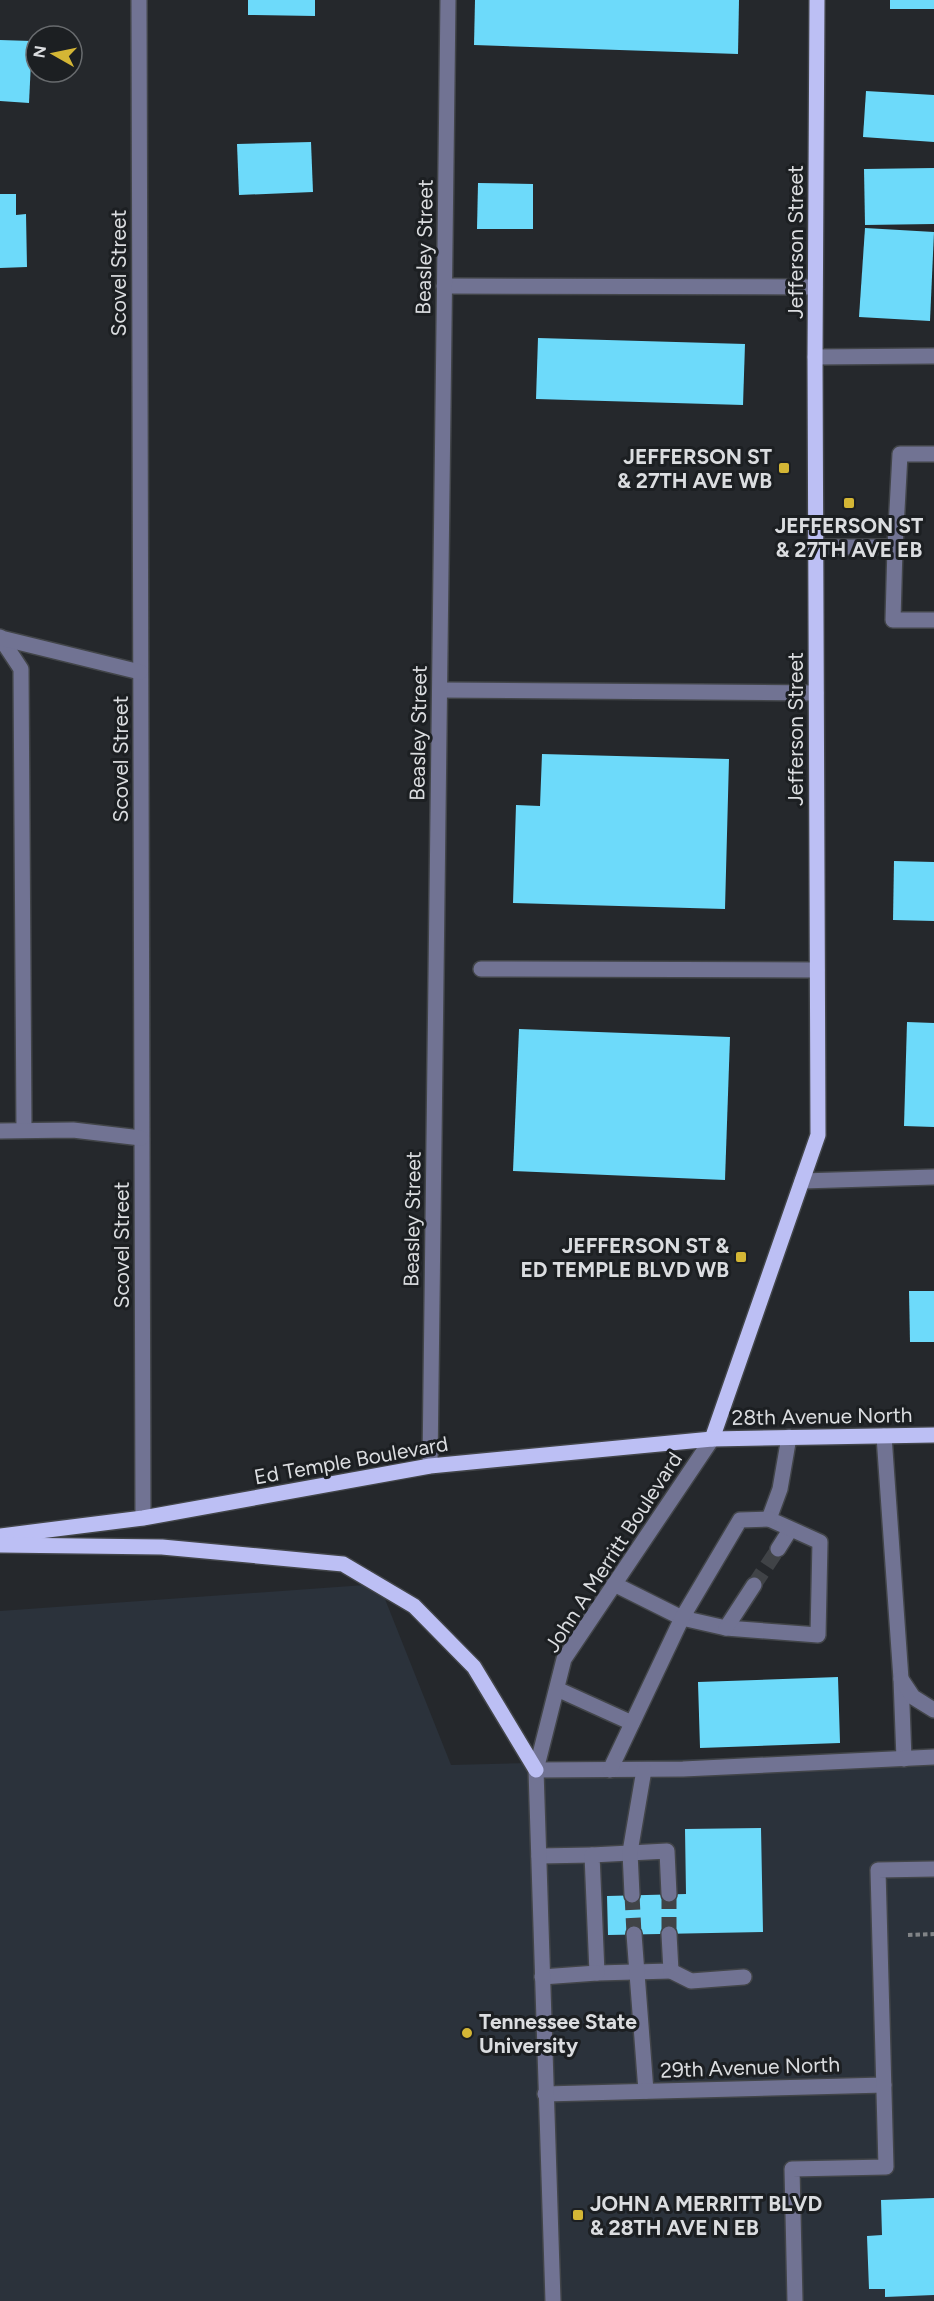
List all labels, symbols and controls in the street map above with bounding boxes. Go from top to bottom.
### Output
north arrow [24,24,84,84]
text: N [29,44,50,59]
street label: Jefferson Street [783,165,808,319]
street label: Beasley Street [410,179,438,315]
street label: Scovel Street [106,209,131,336]
place label: JEFFERSON ST & 27TH AVE WB [617,444,772,493]
marker: JEFFERSON ST & 27TH AVE WB [777,461,791,475]
marker: JEFFERSON ST & 27TH AVE EB [842,496,856,510]
place label: JEFFERSON ST & 27TH AVE EB [775,513,923,562]
street label: Jefferson Street [783,652,808,806]
street label: Beasley Street [404,665,432,801]
street label: Scovel Street [108,695,133,822]
street label: Beasley Street [398,1151,426,1287]
street label: Scovel Street [109,1181,134,1308]
place label: JEFFERSON ST & ED TEMPLE BLVD WB [520,1233,729,1282]
marker: JEFFERSON ST & ED TEMPLE BLVD WB [734,1250,748,1264]
street label: 28th Avenue North [731,1402,913,1430]
street label: Ed Temple Boulevard [252,1431,450,1489]
street label: John A Merritt Boulevard [539,1447,687,1657]
place label: Tennessee State University [479,2009,637,2058]
marker: Tennessee State University [460,2026,474,2040]
street label: 29th Avenue North [660,2051,840,2083]
place label: JOHN A MERRITT BLVD & 28TH AVE N EB [590,2191,822,2240]
marker: JOHN A MERRITT BLVD & 28TH AVE N EB [571,2208,585,2222]

